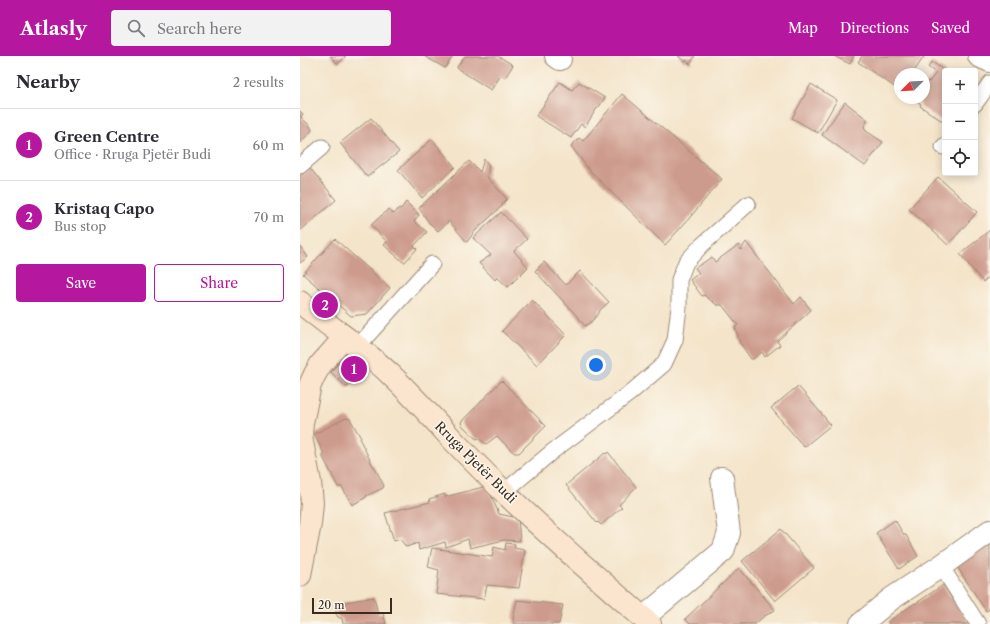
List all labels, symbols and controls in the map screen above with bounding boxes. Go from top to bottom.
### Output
search box [111,10,391,46]
text: Atlasly [20,17,87,40]
icon: search [125,17,147,39]
text: Search here [157,19,242,38]
text: Map [788,19,818,37]
text: Directions [840,19,909,37]
text: Saved [931,19,970,37]
north arrow [894,68,930,104]
map controls [942,68,978,176]
button: + [942,68,978,104]
text: Nearby [16,72,80,92]
text: 2 results [233,74,284,90]
button: − [942,104,978,140]
text: Green Centre [54,127,159,146]
text: 1 [26,137,32,153]
text: 60 m [253,137,284,153]
button: locate [942,140,978,176]
text: Office · Rruga Pjetër Budi [54,146,211,162]
text: Kristaq Capo [54,199,154,218]
text: 2 [25,209,33,225]
text: 70 m [254,209,284,225]
text: Bus stop [54,218,106,234]
button: Save [16,264,146,302]
button: Share [154,264,284,302]
pin: 2 [312,290,338,320]
pin: 1 [341,354,367,384]
your location [586,355,606,375]
street label: Rruga Pjetër Budi [432,418,520,506]
scale bar [312,596,392,615]
text: 20 m [318,598,344,612]

